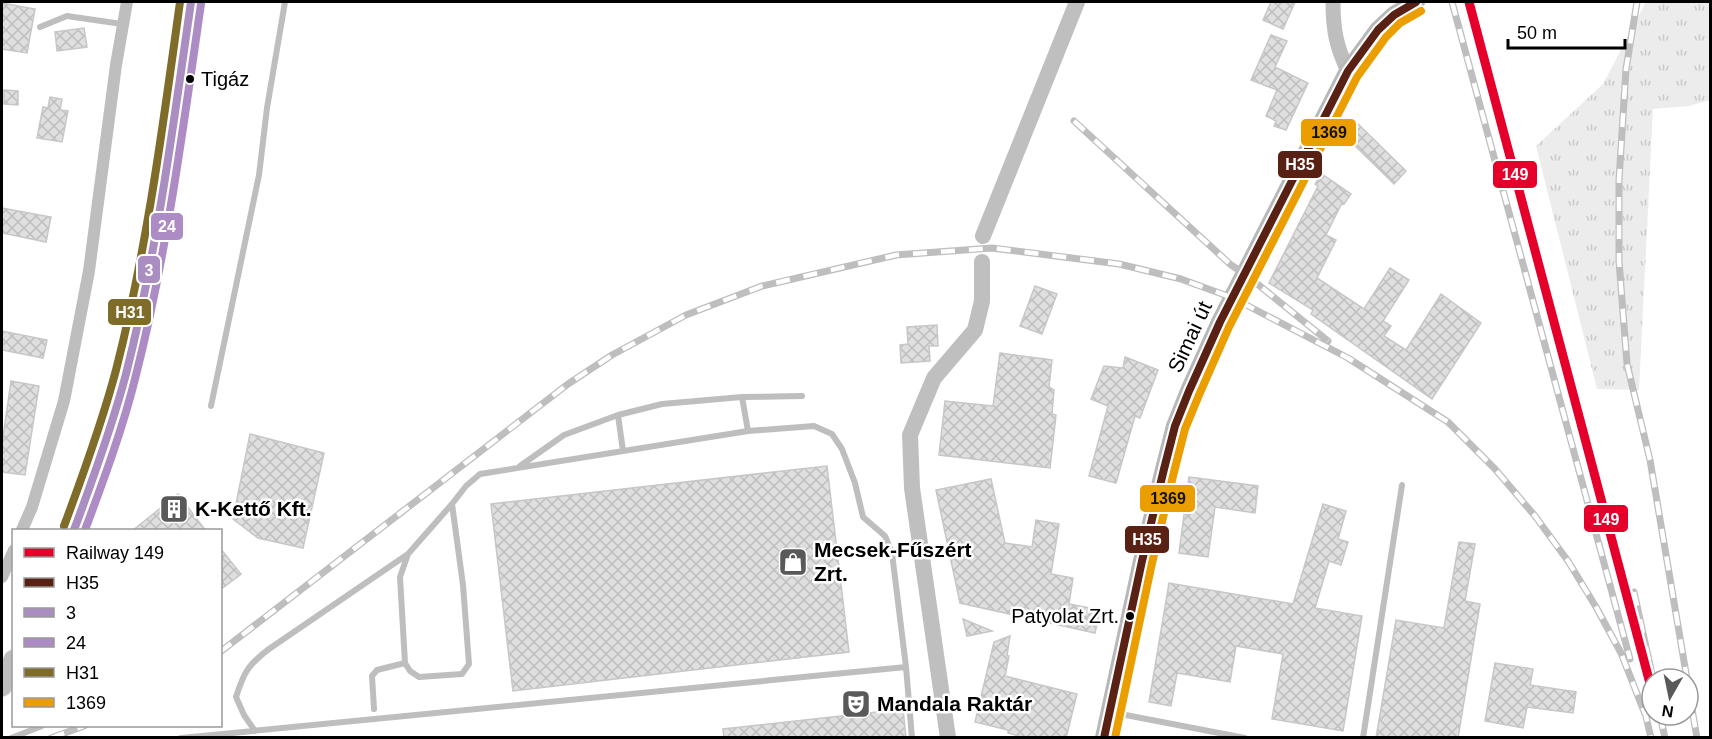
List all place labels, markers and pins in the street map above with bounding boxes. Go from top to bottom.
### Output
place label: Tigáz [201,68,249,90]
marker: Tigáz [184,73,196,85]
building icon: K-Kettő Kft. [158,493,190,525]
place label: K-Kettő Kft. [195,497,312,520]
place label: Mecsek-Fűszért Zrt. [814,538,972,585]
shop icon: Mecsek-Fűszért Zrt. [777,546,809,578]
place label: Patyolat Zrt. [1011,605,1119,627]
marker: Patyolat Zrt. [1124,610,1136,622]
theatre icon: Mandala Raktár [840,688,872,720]
place label: Mandala Raktár [877,692,1032,715]

